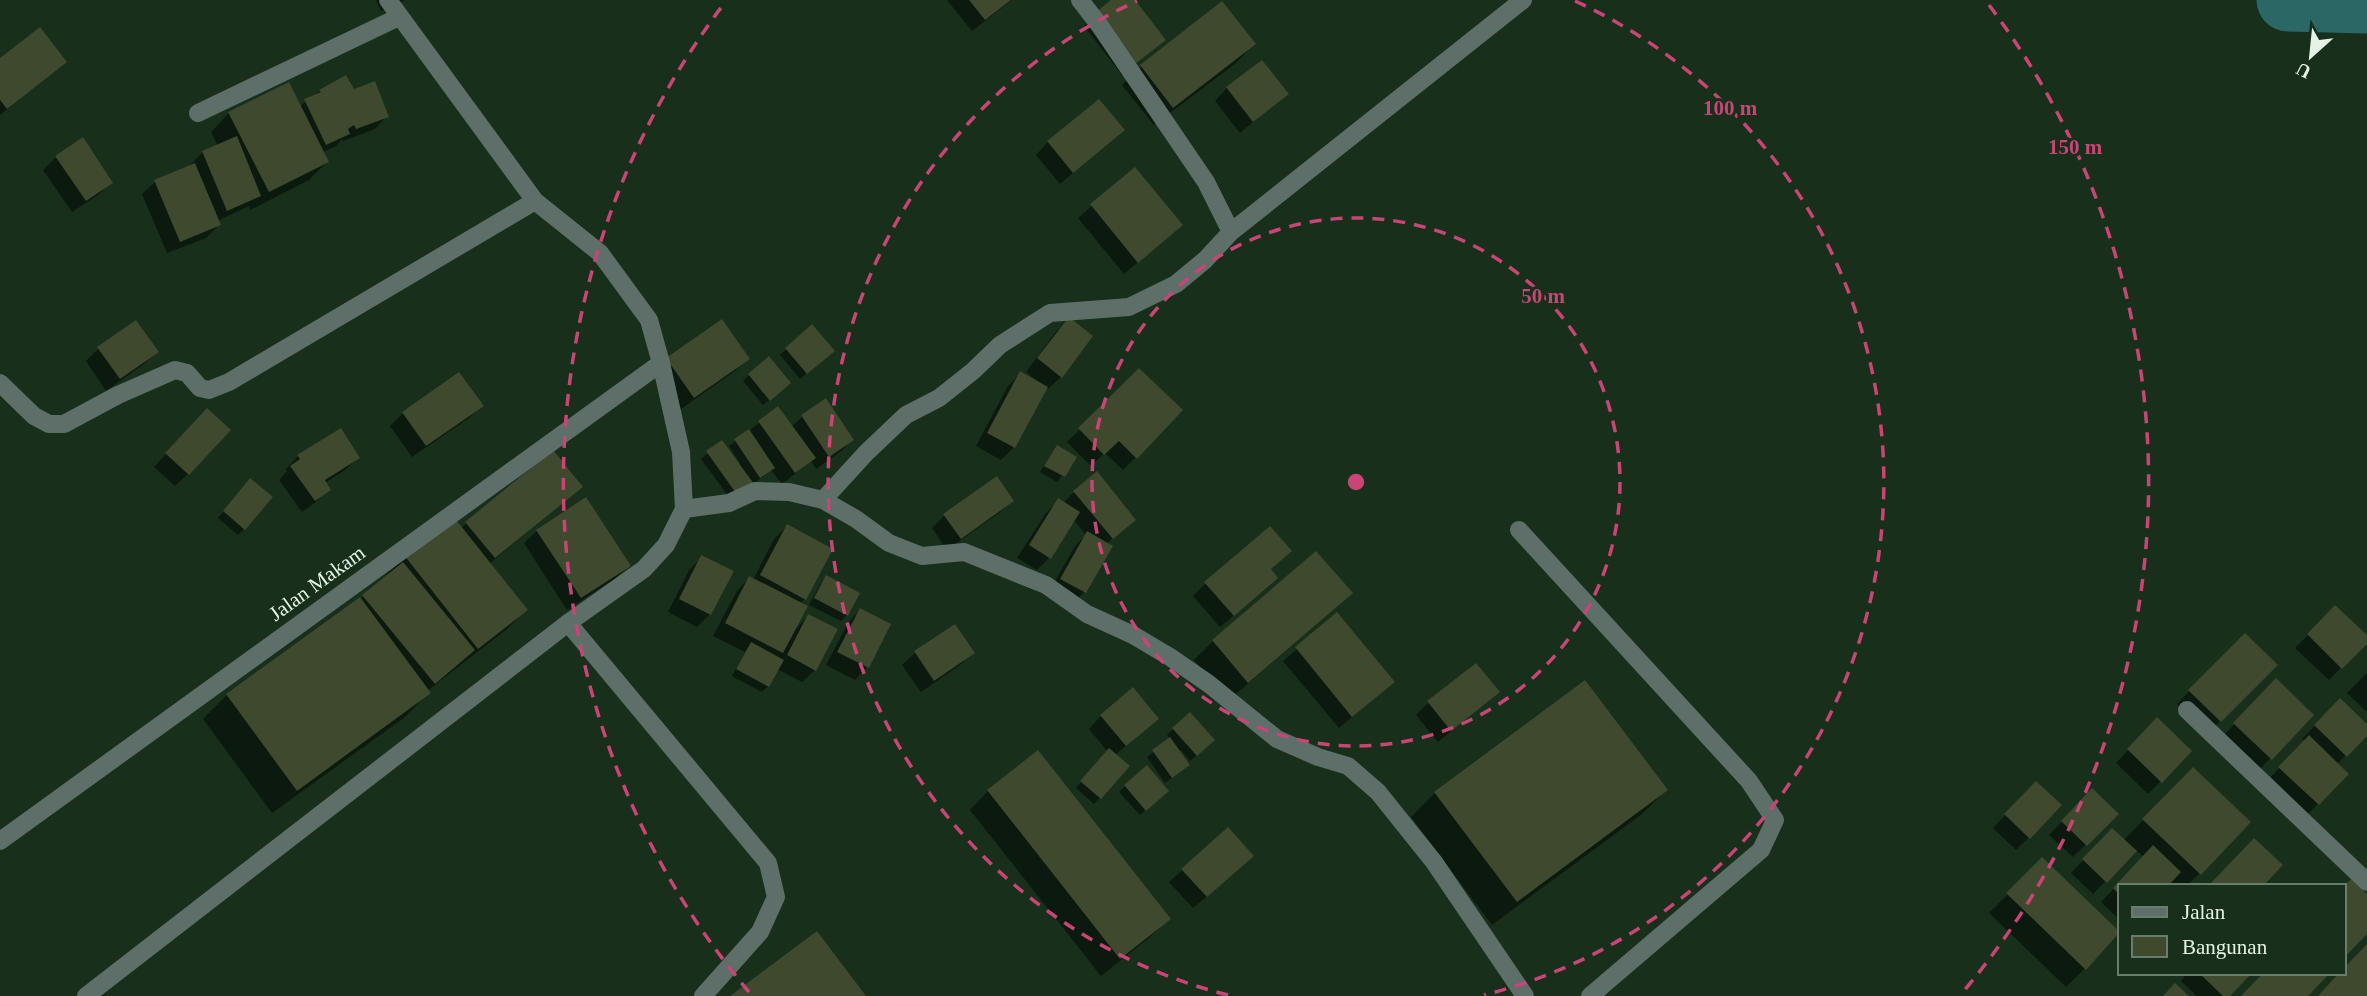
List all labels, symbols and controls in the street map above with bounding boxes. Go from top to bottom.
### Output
north arrow [2276,21,2346,91]
text: U [2292,58,2314,83]
text: 100 m [1703,96,1758,120]
text: 150 m [2048,135,2103,159]
text: 50 m [1521,284,1565,308]
centre of rings [1344,470,1368,494]
street label: Jalan Makam [264,540,370,626]
legend [2118,884,2346,975]
text: Jalan [2182,900,2226,924]
text: Bangunan [2182,935,2268,959]

